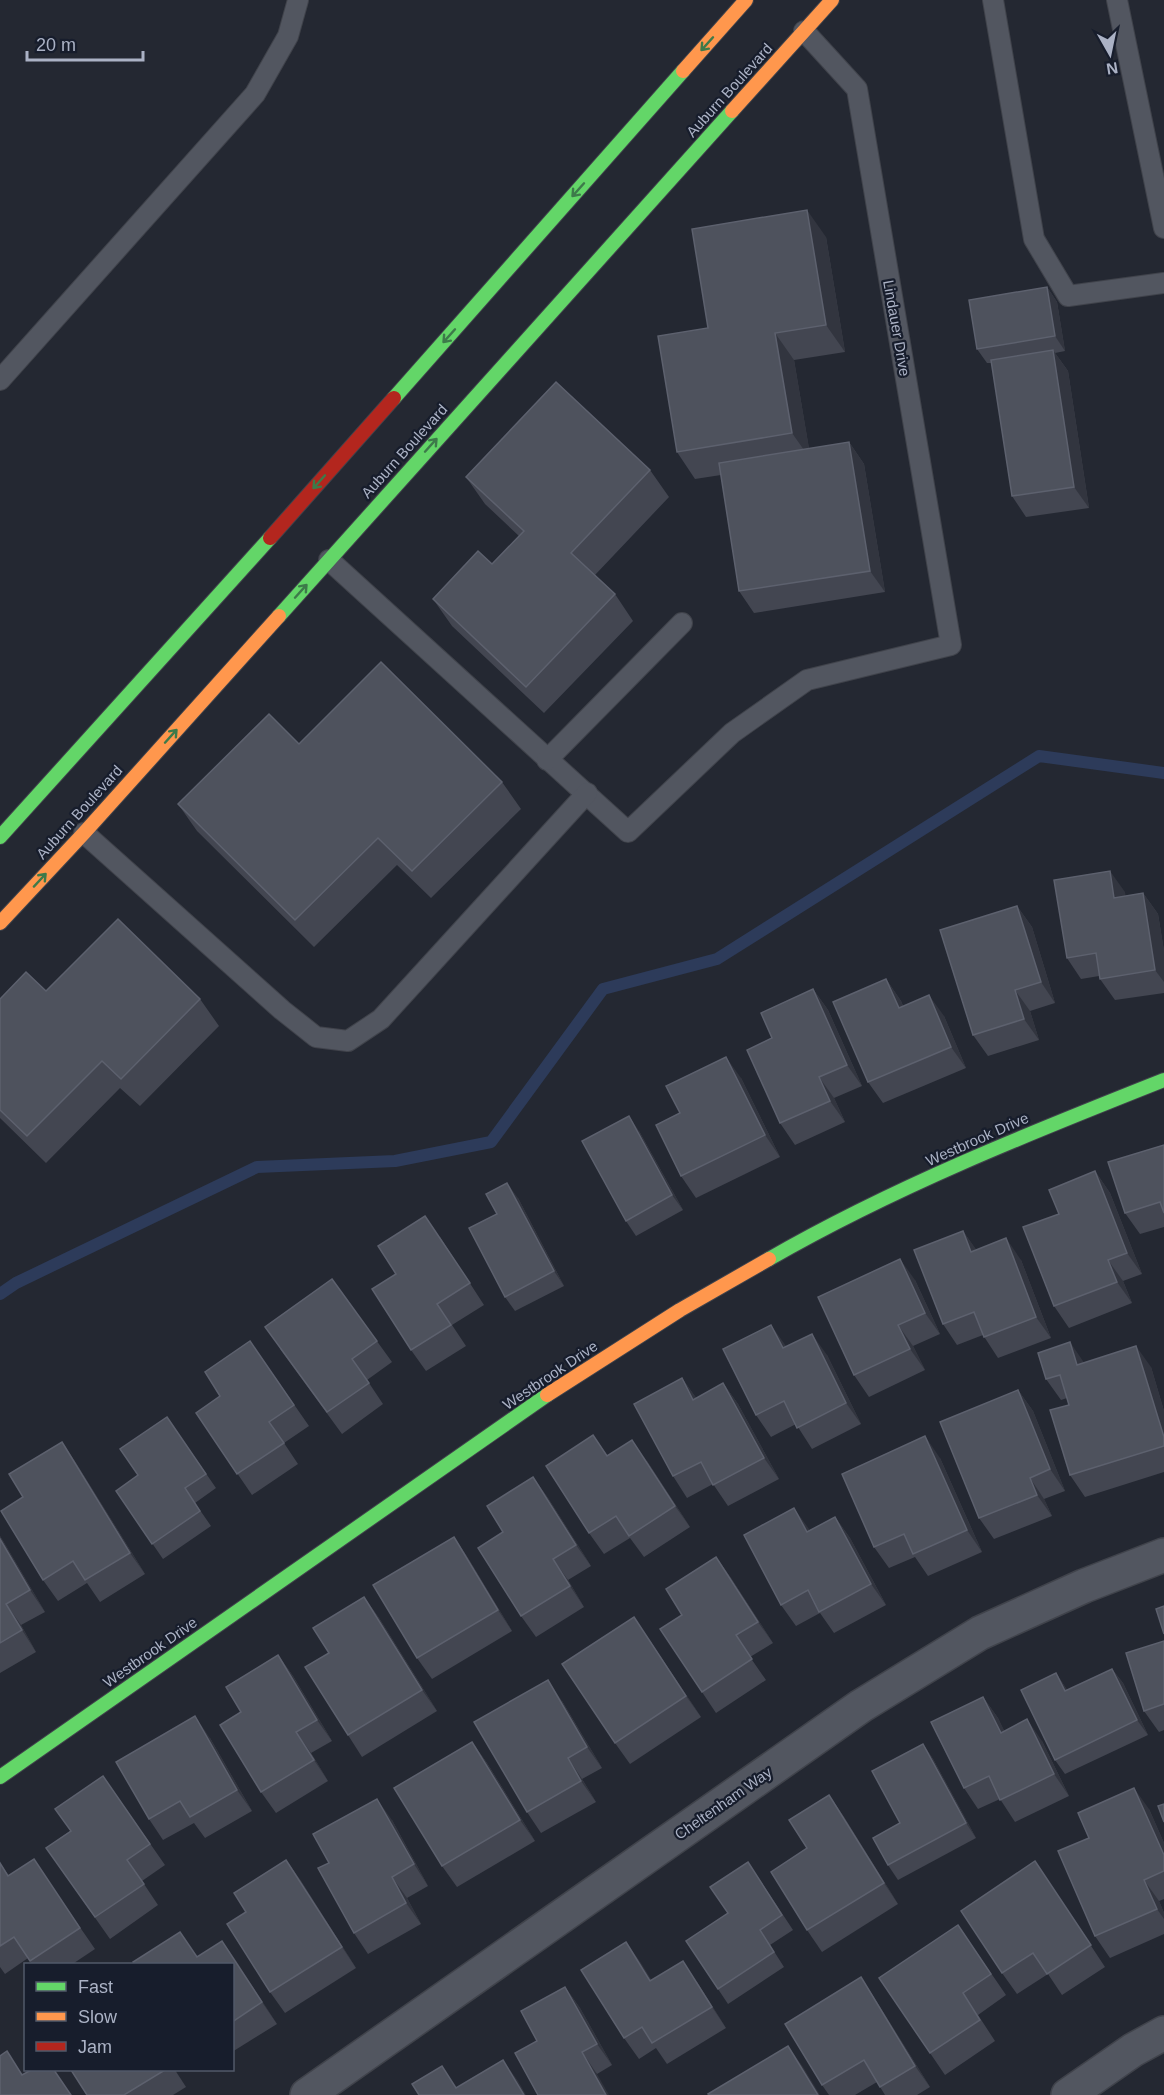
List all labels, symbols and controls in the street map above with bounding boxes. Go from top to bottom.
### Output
scale bar [27,24,142,62]
north arrow [1080,24,1140,84]
text: 20 m [36,35,76,55]
one-way arrow [700,36,714,51]
street label: Auburn Boulevard [683,40,775,140]
text: N [1105,59,1119,78]
one-way arrow [571,182,585,197]
street label: Lindauer Drive [880,278,914,378]
one-way arrow [442,328,456,343]
street label: Auburn Boulevard [358,401,450,501]
one-way arrow [424,438,439,453]
one-way arrow [312,474,326,489]
one-way arrow [294,584,308,599]
one-way arrow [164,729,178,744]
street label: Auburn Boulevard [33,762,125,862]
one-way arrow [33,873,47,888]
street label: Westbrook Drive [923,1109,1031,1169]
street label: Westbrook Drive [499,1337,601,1413]
street label: Westbrook Drive [100,1613,200,1691]
street label: Cheltenham Way [671,1763,775,1843]
legend [24,1963,234,2071]
text: Fast [78,1977,113,1997]
text: Slow [78,2007,118,2027]
text: Jam [78,2037,112,2057]

